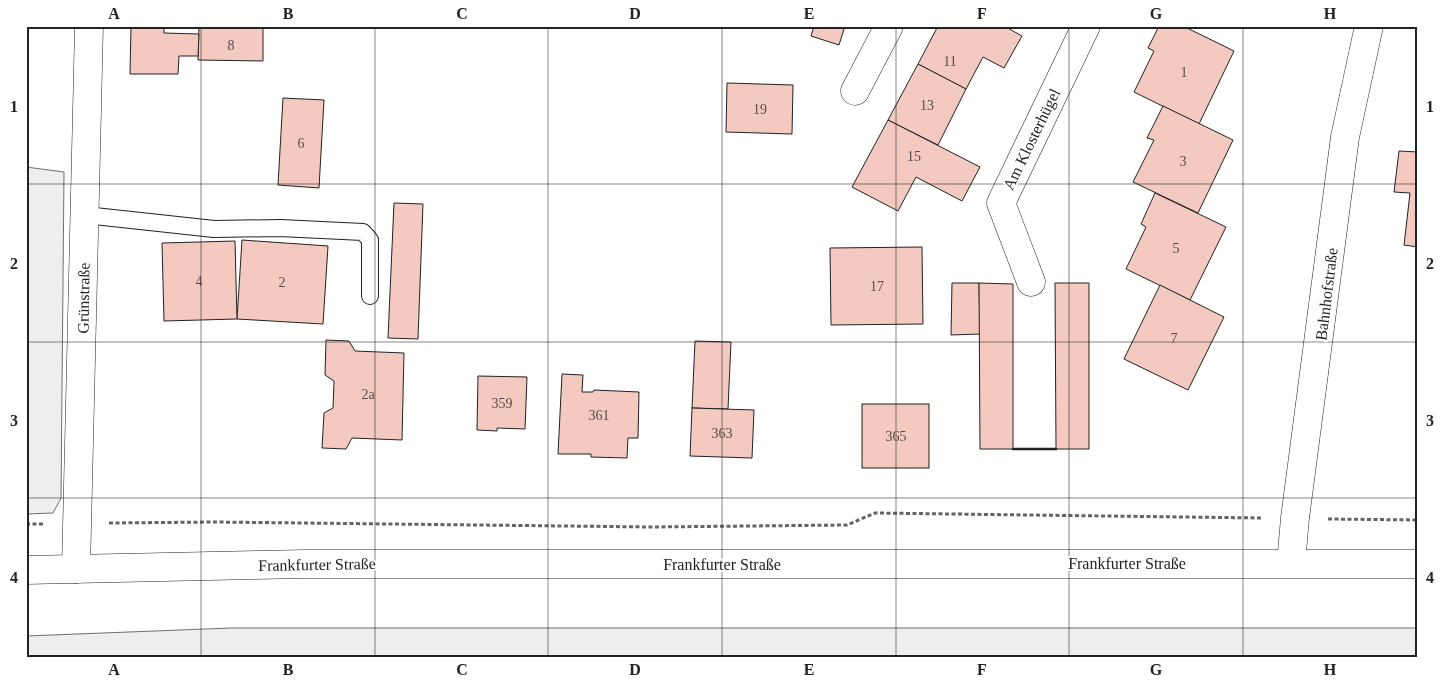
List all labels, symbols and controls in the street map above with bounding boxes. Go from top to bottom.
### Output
text: A [108,5,120,22]
text: B [283,5,294,22]
text: C [456,5,468,22]
text: D [629,5,641,22]
text: E [804,5,814,22]
text: F [977,5,987,22]
text: G [1150,5,1163,22]
text: H [1324,5,1337,22]
house number: 8 [228,38,235,53]
house number: 11 [943,54,957,69]
house number: 1 [1181,65,1188,80]
street label: Am Klosterhügel [1000,85,1064,193]
text: 1 [10,98,18,115]
house number: 13 [920,98,934,113]
text: 1 [1426,98,1434,115]
house number: 19 [753,102,767,117]
house number: 6 [298,136,305,151]
house number: 15 [907,149,921,164]
house number: 3 [1180,154,1187,169]
house number: 5 [1173,241,1180,256]
street label: Bahnhofstraße [1312,247,1341,341]
text: 2 [10,255,18,272]
text: 2 [1426,255,1434,272]
street label: Grünstraße [74,262,93,334]
house number: 4 [196,274,203,289]
house number: 2 [279,275,286,290]
house number: 17 [870,279,884,294]
house number: 7 [1171,331,1178,346]
house number: 2a [361,387,375,402]
house number: 359 [492,396,513,411]
house number: 361 [589,408,610,423]
text: 3 [10,412,18,429]
text: 3 [1426,412,1434,429]
house number: 363 [712,426,733,441]
house number: 365 [886,429,907,444]
street label: Frankfurter Straße [258,555,376,574]
street label: Frankfurter Straße [1068,555,1186,572]
street label: Frankfurter Straße [663,556,781,573]
text: 4 [10,569,18,586]
text: 4 [1426,569,1434,586]
text: A [108,661,120,678]
text: B [283,661,294,678]
text: C [456,661,468,678]
text: D [629,661,641,678]
text: E [804,661,814,678]
text: F [977,661,987,678]
text: G [1150,661,1163,678]
text: H [1324,661,1337,678]

